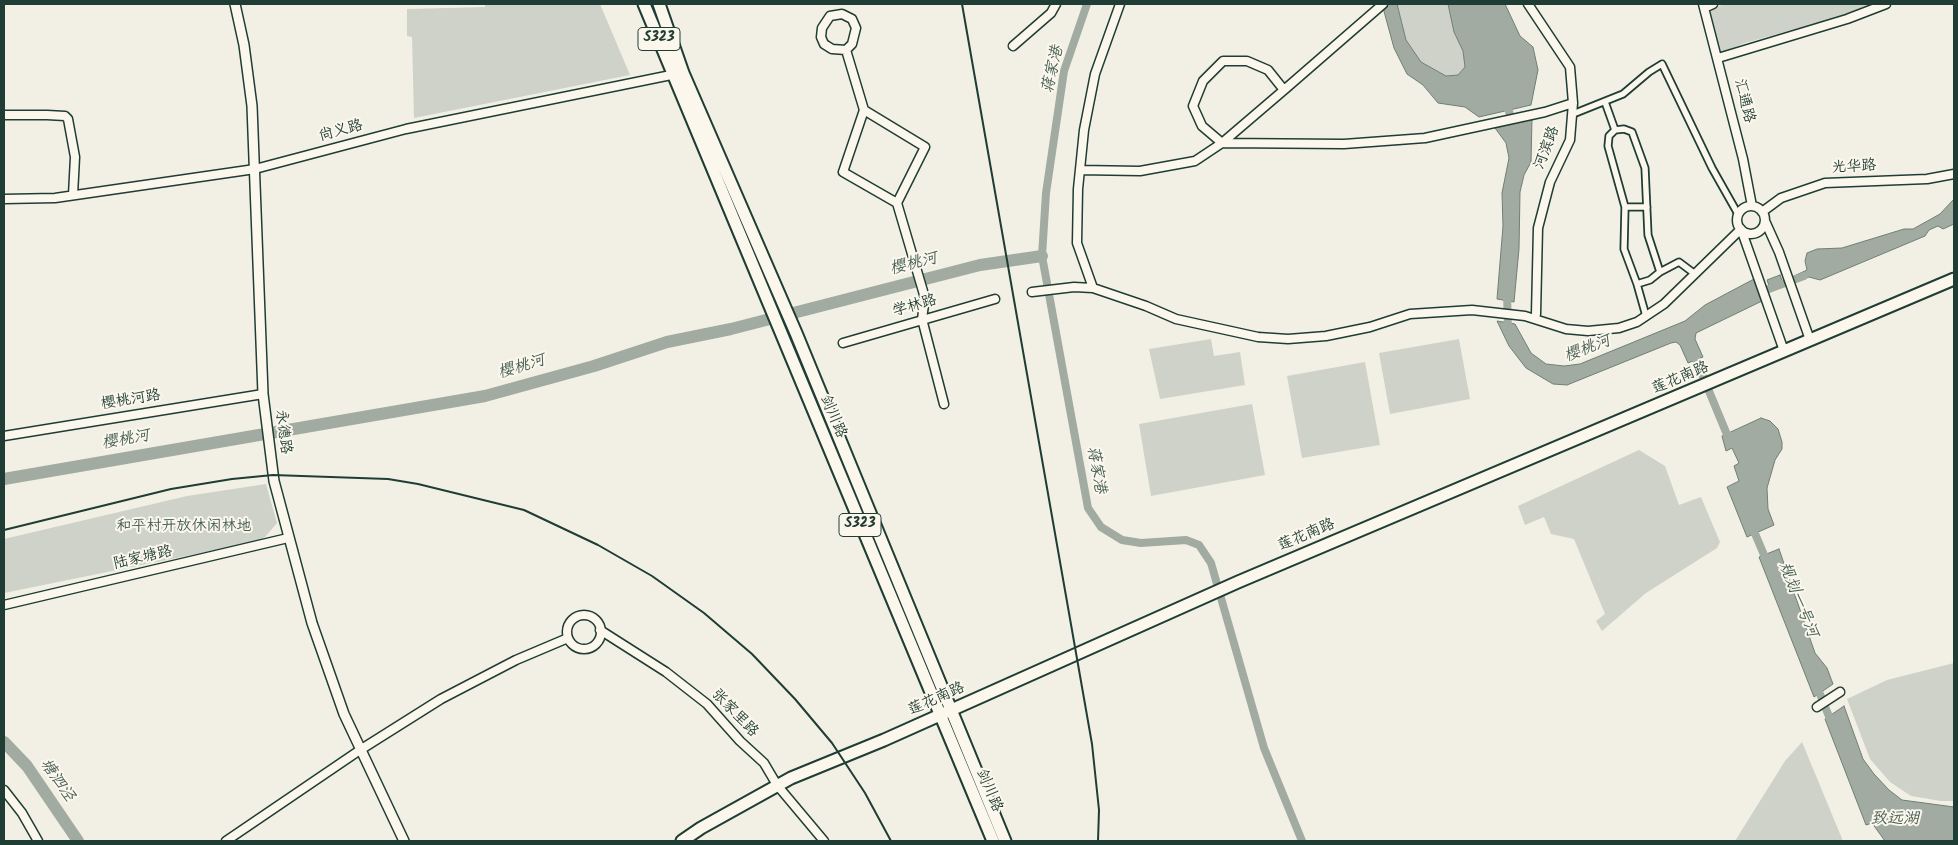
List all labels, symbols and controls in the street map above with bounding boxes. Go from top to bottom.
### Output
road number: S323 [638,28,680,50]
water label: 蒋家港 [1039,44,1069,96]
street label: 汇通路 [1729,77,1757,125]
street label: 尚义路 [317,117,365,147]
street label: 河滨路 [1532,124,1564,172]
street label: 光华路 [1831,158,1877,178]
water label: 樱桃河 [888,250,940,280]
street label: 学林路 [891,292,939,322]
water label: 樱桃河 [1562,332,1614,368]
water label: 樱桃河 [496,352,548,384]
street label: 莲花南路 [1650,359,1712,399]
street label: 樱桃河路 [100,387,162,415]
street label: 剑川路 [815,393,849,441]
street label: 永德路 [270,409,294,455]
water label: 樱桃河 [101,427,151,455]
water label: 蒋家港 [1081,445,1109,495]
road number: S323 [839,514,881,536]
street label: 莲花南路 [1276,516,1338,556]
park label: 和平村开放休闲林地 [117,518,251,536]
street label: 陆家塘路 [112,543,174,575]
water label: 规划一号河 [1773,559,1821,641]
street label: 莲花南路 [906,680,968,720]
street label: 张家里路 [707,686,761,742]
water label: 塘泗泾 [34,756,78,806]
street label: 剑川路 [971,767,1005,815]
water label: 致远湖 [1871,810,1919,830]

